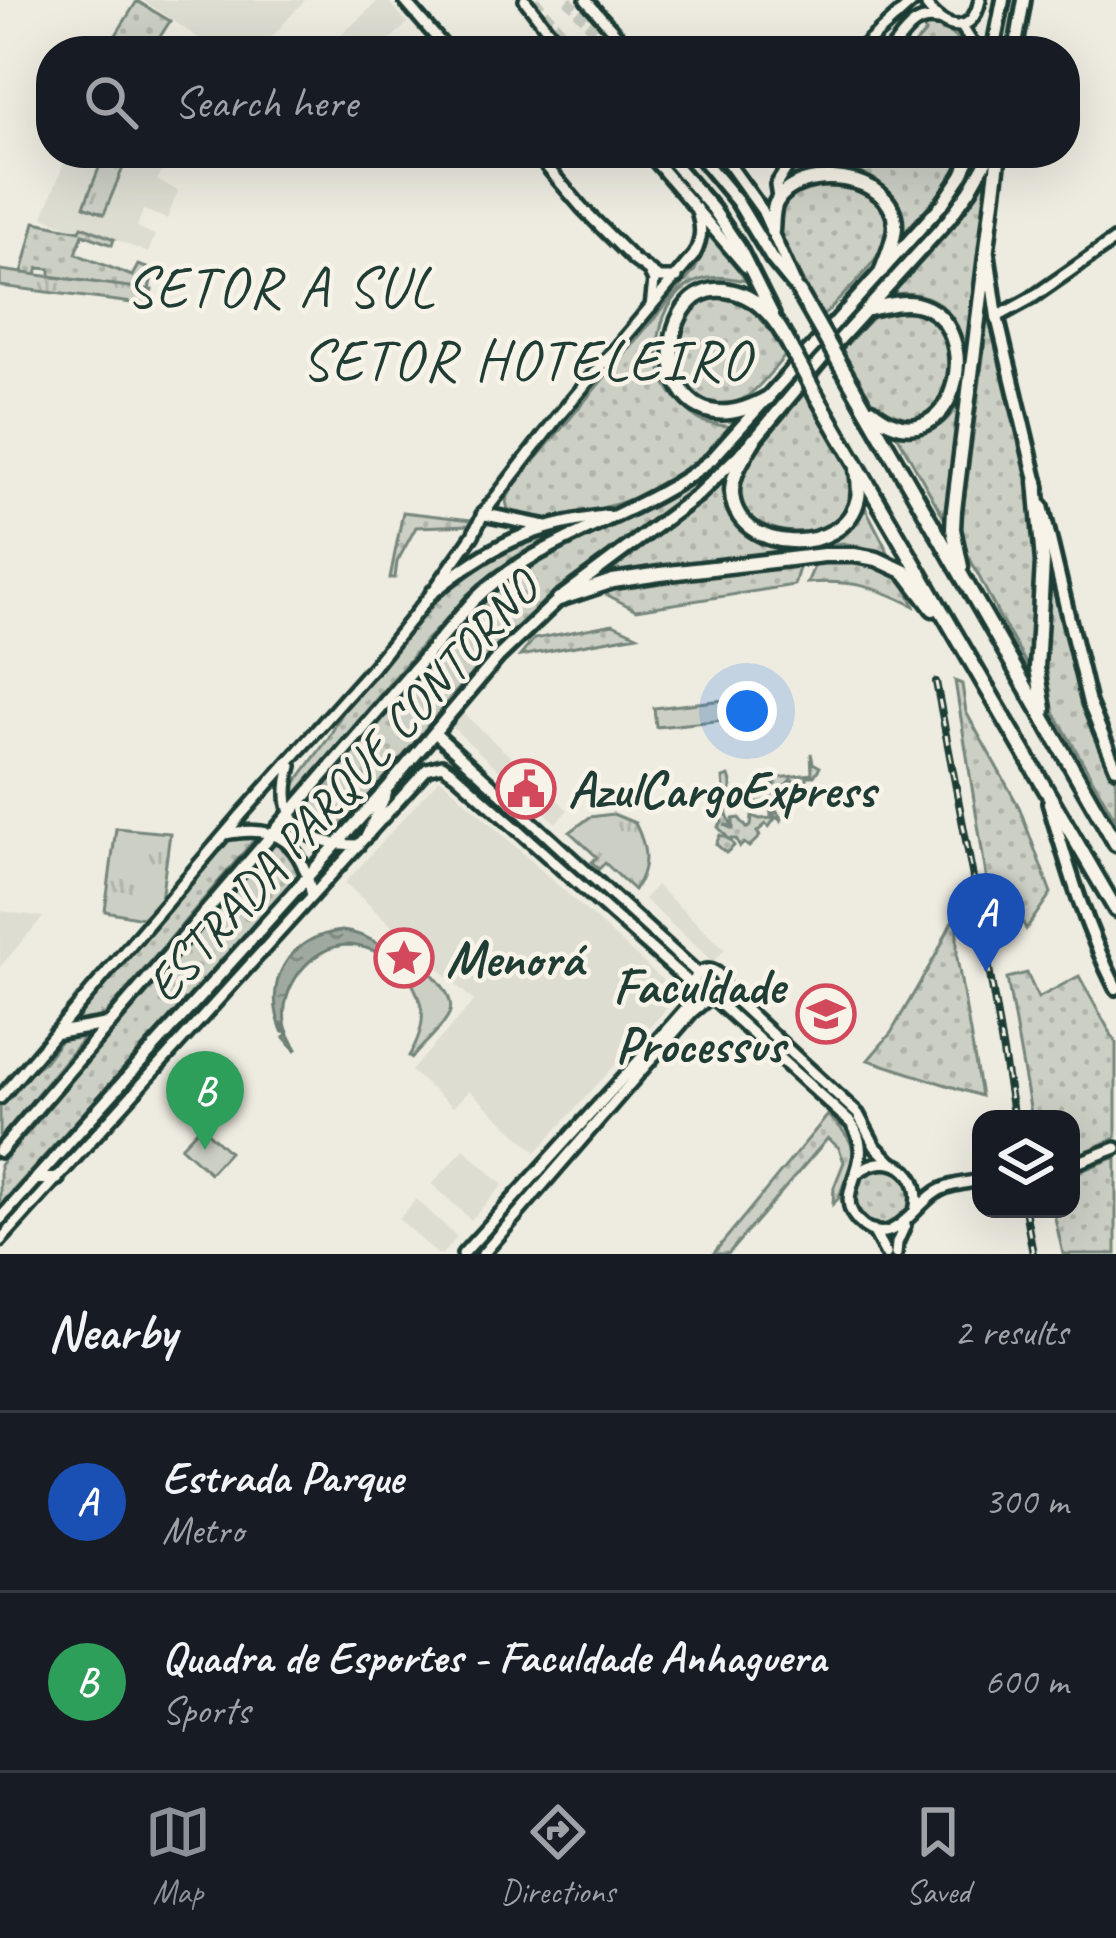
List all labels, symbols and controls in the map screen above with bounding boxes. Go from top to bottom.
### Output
search box [36,36,1080,168]
icon: search [78,69,144,135]
text: Search here [174,74,357,131]
district label: SETOR A SUL [126,251,436,323]
district label: SETOR HOTELEIRO [302,324,755,396]
street label: ESTRADA PARQUE CONTORNO [131,555,555,1015]
your location [717,681,777,741]
public building icon: AzulCargoExpress [495,758,557,820]
place label: AzulCargoExpress [568,758,880,822]
pin: A [947,873,1025,972]
place icon: Menorá [373,927,435,989]
place label: Menorá [446,927,587,991]
place label: Faculdade Processus [613,954,789,1077]
school or university icon: Faculdade Processus [795,983,857,1045]
pin: B [166,1051,244,1150]
map controls [972,1110,1080,1218]
button: layers [972,1110,1080,1218]
text: Nearby [48,1300,176,1364]
text: 2 results [954,1308,1068,1357]
text: Estrada Parque [162,1449,403,1506]
text: A [77,1477,97,1526]
text: 300 m [984,1477,1068,1526]
text: Metro [162,1506,243,1555]
text: Quadra de Esportes - Faculdade Anhaguera [162,1629,826,1686]
text: B [77,1657,97,1706]
text: 600 m [984,1657,1068,1706]
text: Sports [162,1686,250,1735]
tab: Map [145,1799,211,1913]
tab: Directions [501,1799,615,1913]
tab: Saved [905,1799,971,1913]

